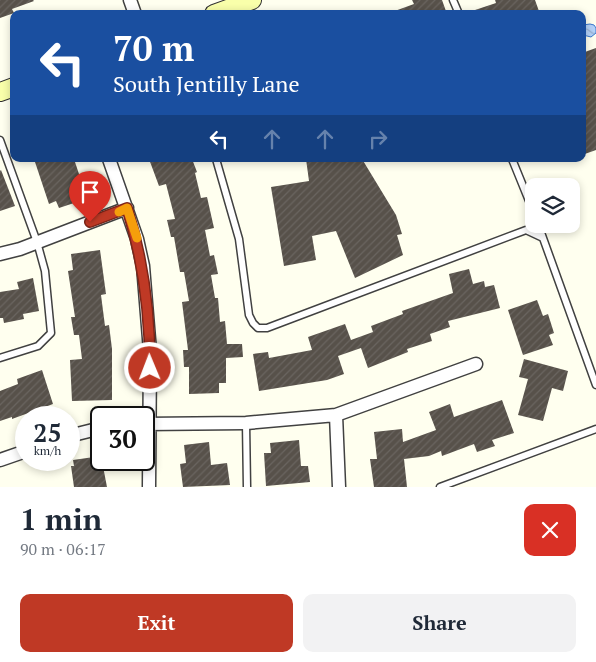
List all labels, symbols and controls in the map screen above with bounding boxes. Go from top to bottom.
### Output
text: 70 m [113,25,194,71]
icon: left [30,30,95,95]
text: South Jentilly Lane [113,69,299,98]
icon: left [205,125,233,153]
icon: ahead [258,125,286,153]
icon: ahead [311,125,339,153]
icon: right [364,125,392,153]
pin [69,171,111,222]
icon: arrive [76,178,104,206]
map controls [525,178,580,233]
button: layers [525,178,580,233]
position arrow [123,341,175,393]
speed limit sign: 30 [90,406,155,471]
text: 25 [33,416,62,449]
text: km/h [34,443,61,458]
text: 1 min [20,499,102,539]
button: close [524,504,576,556]
text: 90 m · 06:17 [20,538,106,560]
button: Exit [20,594,293,652]
button: Share [303,594,576,652]

